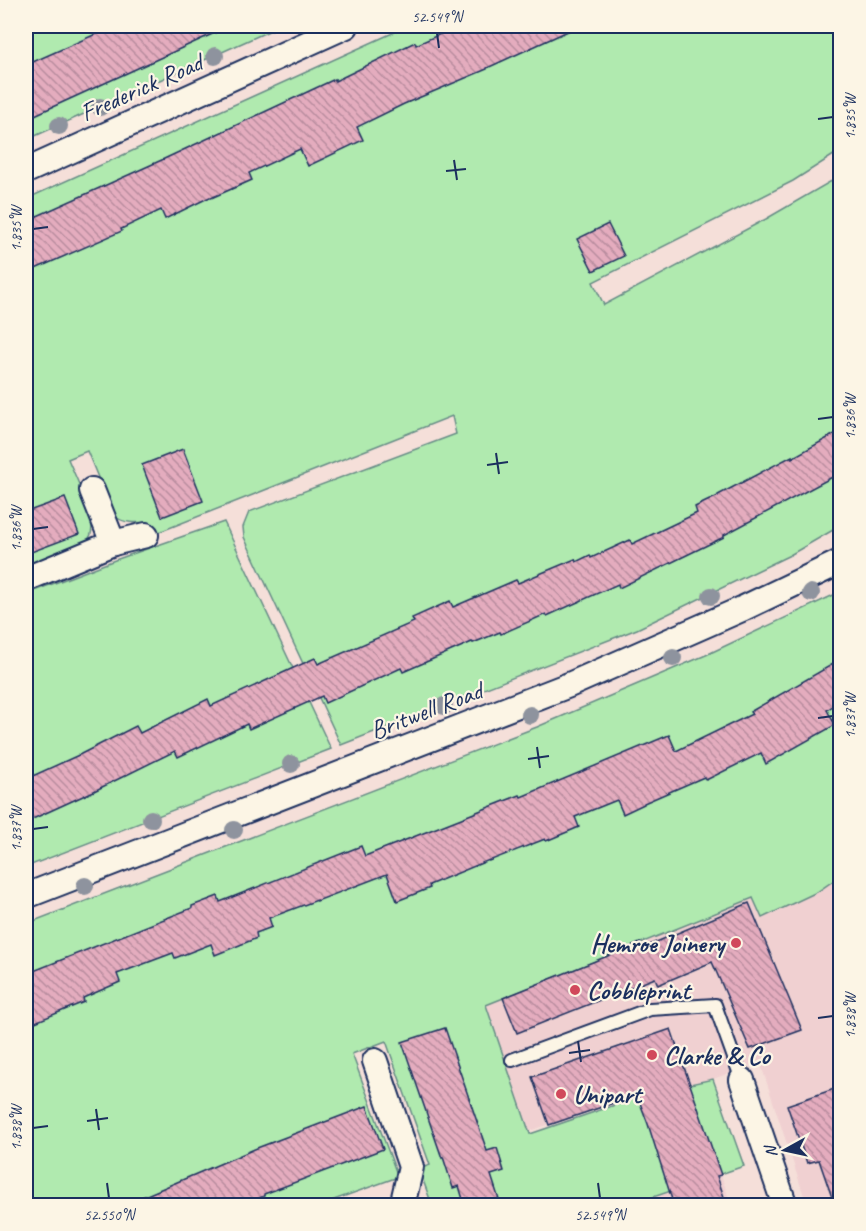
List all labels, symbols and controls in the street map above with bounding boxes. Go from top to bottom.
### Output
text: 52.549°N [412,8,465,27]
street label: Frederick Road [75,44,211,129]
text: 1.835°W [841,91,860,140]
text: 1.835°W [7,203,26,252]
text: 1.836°W [841,391,860,440]
text: 1.836°W [7,503,26,552]
street label: Britwell Road [365,673,491,747]
text: 1.837°W [841,690,860,739]
text: 1.837°W [7,803,26,852]
place label: Hemroe Joinery [591,927,727,960]
marker: Hemroe Joinery [729,936,743,950]
place label: Cobbleprint [587,974,692,1007]
marker: Cobbleprint [568,983,582,997]
text: 1.838°W [841,990,860,1039]
place label: Clarke & Co [664,1039,771,1072]
marker: Clarke & Co [645,1048,659,1062]
place label: Unipart [573,1078,643,1111]
marker: Unipart [554,1087,568,1101]
text: 1.838°W [7,1102,26,1151]
north arrow [755,1120,815,1180]
text: N [760,1143,782,1158]
text: 52.550°N [84,1206,137,1225]
text: 52.549°N [575,1206,628,1225]

